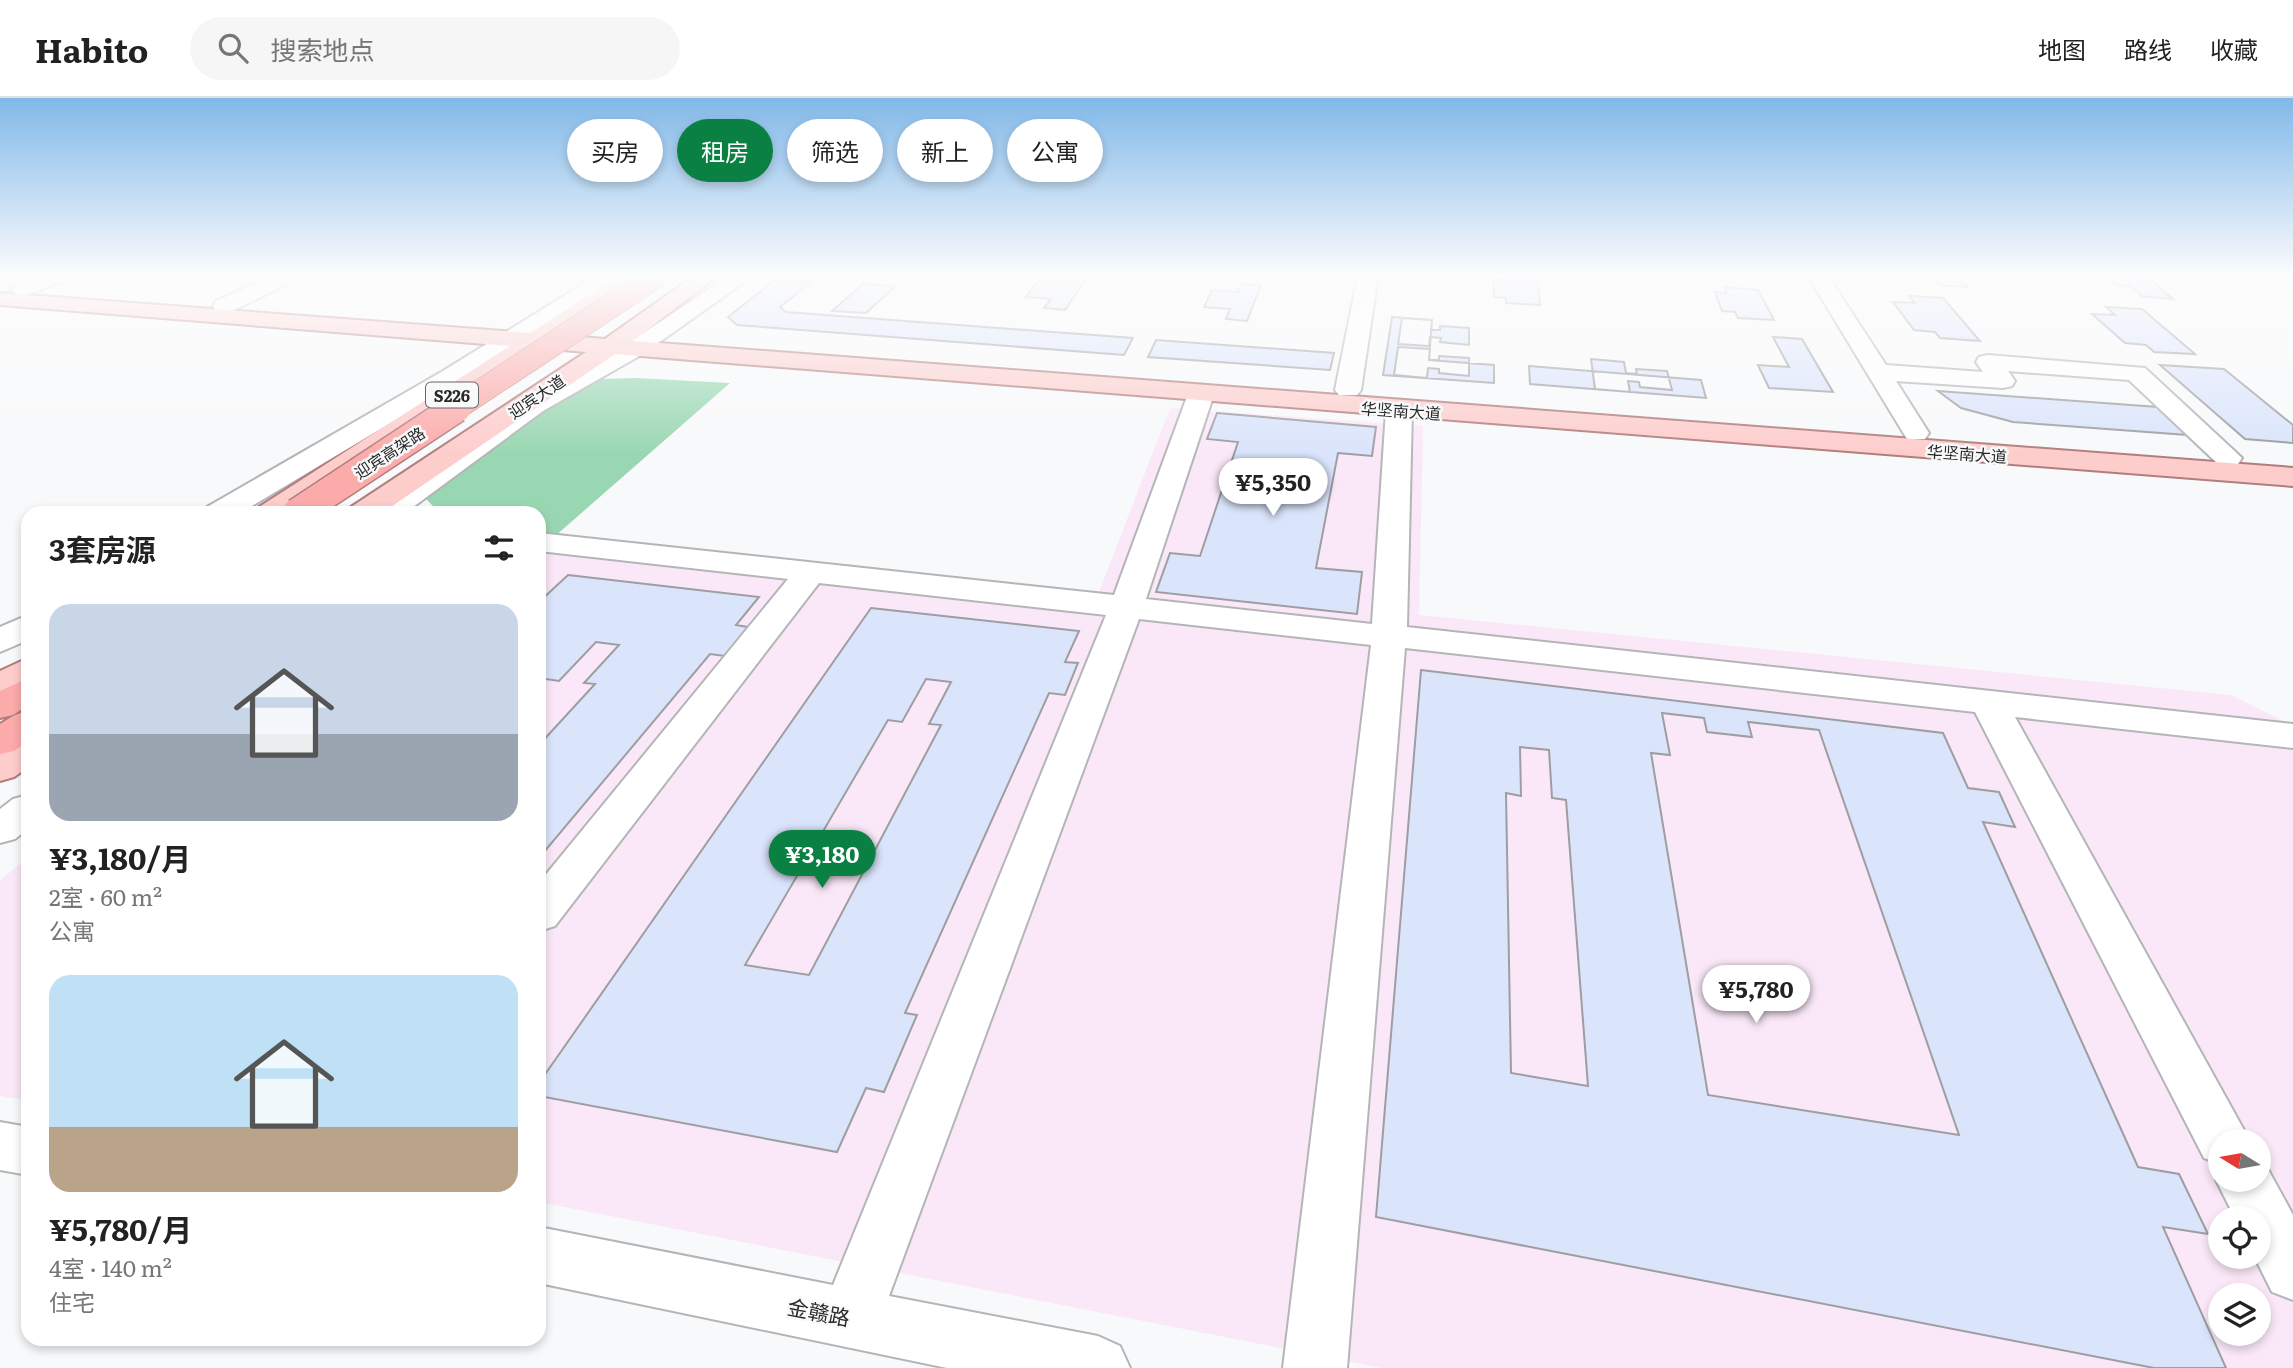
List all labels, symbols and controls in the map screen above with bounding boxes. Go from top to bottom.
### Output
search box [190,17,680,80]
text: Habito [35,24,148,73]
icon: search [214,29,252,67]
text: 搜索地点 [270,29,374,68]
text: 地图 [2038,31,2086,66]
text: 路线 [2124,31,2172,66]
text: 收藏 [2210,31,2258,66]
chip: 买房 [567,119,663,182]
chip: 租房 [677,119,773,182]
chip: 筛选 [787,119,883,182]
chip: 新上 [897,119,993,182]
chip: 公寓 [1007,119,1103,182]
street label: 迎宾大道 [503,368,569,424]
road number: S226 [426,382,478,408]
street label: 华坚南大道 [1360,395,1442,425]
street label: 迎宾高架路 [349,420,429,484]
street label: 华坚南大道 [1926,438,2008,468]
pin: ¥5,350 [1216,458,1330,518]
text: ¥5,350 [1235,464,1311,498]
text: 3套房源 [49,526,156,570]
icon: filters [480,529,518,567]
icon: home [221,650,347,776]
pin: ¥3,180 [765,830,879,890]
text: ¥3,180/月 [49,835,191,879]
text: ¥3,180 [785,836,859,870]
text: 2室 · 60 m² [49,879,162,913]
text: 公寓 [49,913,95,947]
pin: ¥5,780 [1699,965,1813,1025]
text: ¥5,780 [1718,971,1794,1005]
icon: home [221,1021,347,1147]
north arrow [2208,1129,2272,1192]
map controls [2208,1129,2271,1346]
text: ¥5,780/月 [49,1206,192,1250]
button: locate [2208,1206,2271,1269]
text: 4室 · 140 m² [49,1250,172,1284]
button: layers [2208,1283,2271,1346]
text: 住宅 [49,1284,95,1318]
street label: 金赣路 [785,1290,853,1332]

